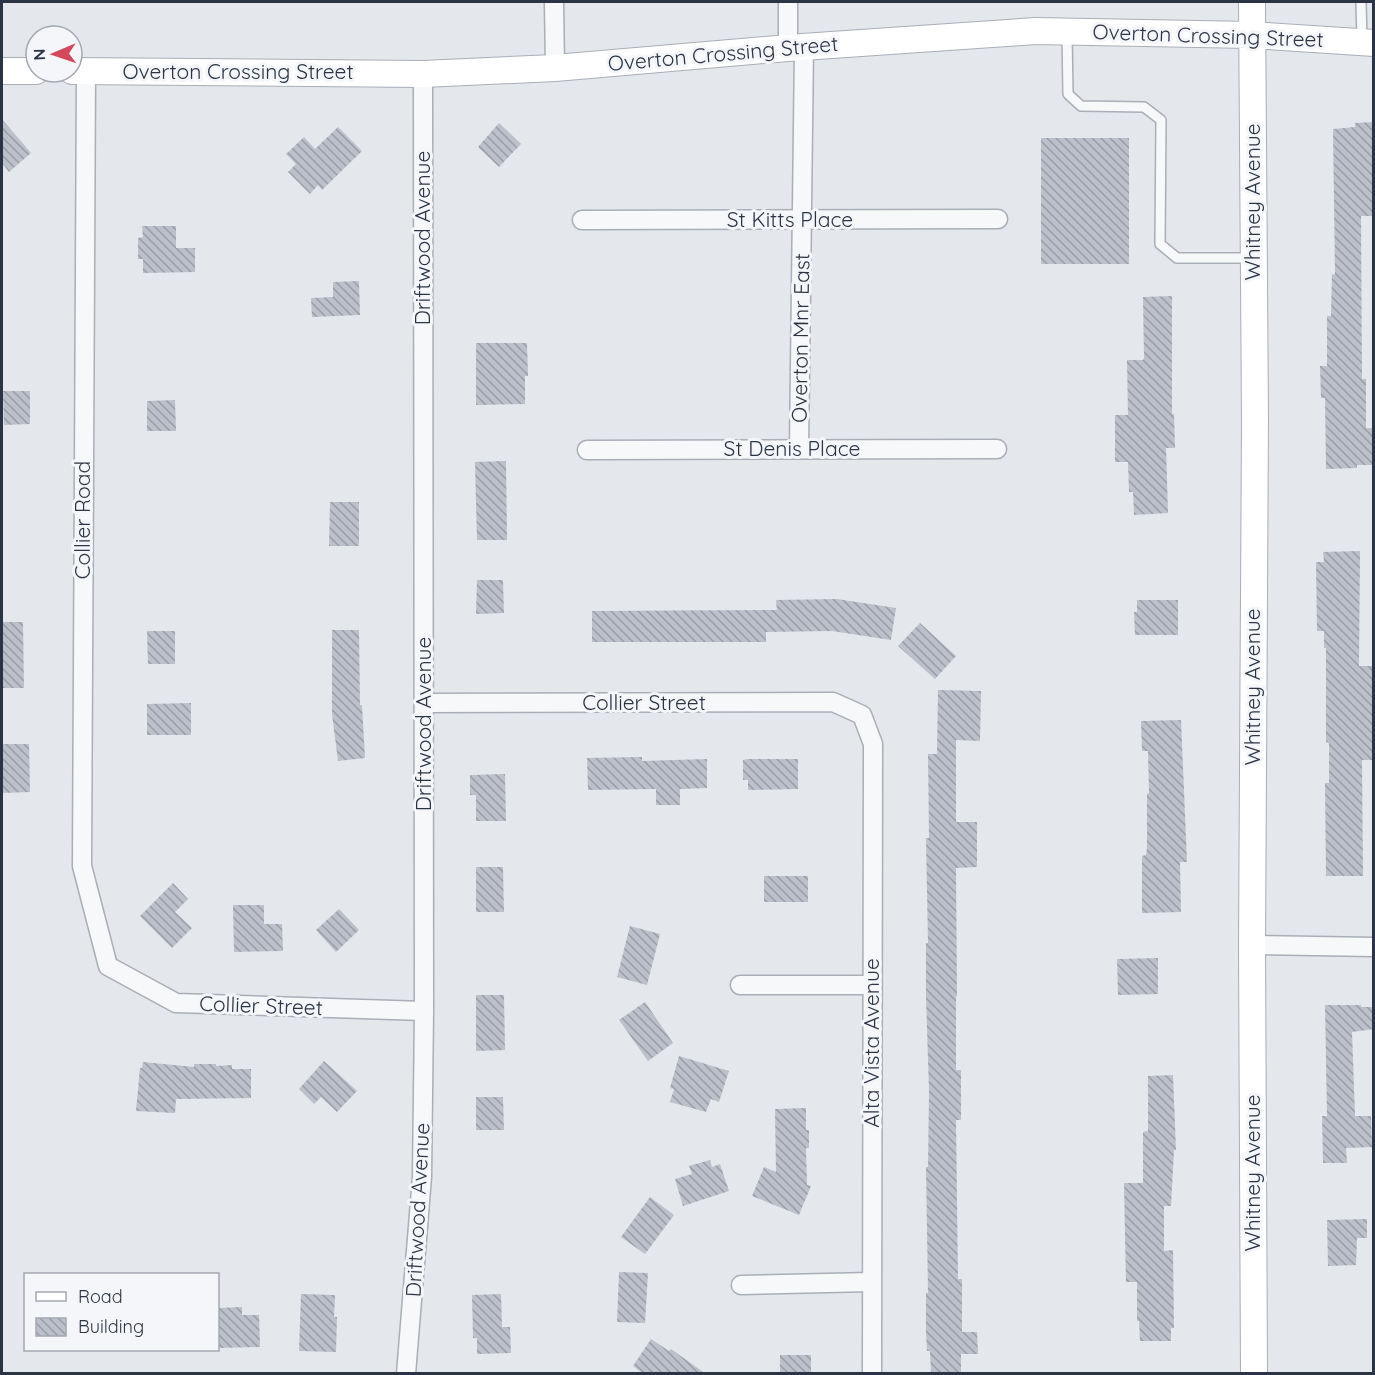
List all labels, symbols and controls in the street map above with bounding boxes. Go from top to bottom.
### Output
street label: Overton Crossing Street [1092,18,1324,52]
north arrow [24,24,84,84]
street label: Overton Crossing Street [607,30,839,76]
text: N [29,48,49,61]
street label: Overton Crossing Street [122,58,354,84]
street label: Whitney Avenue [1239,123,1265,281]
street label: Driftwood Avenue [409,151,435,325]
street label: St Kitts Place [727,206,853,232]
street label: Overton Mnr East [786,253,814,423]
street label: St Denis Place [724,435,860,461]
street label: Collier Road [69,461,95,579]
street label: Whitney Avenue [1239,608,1265,766]
street label: Driftwood Avenue [410,637,436,811]
street label: Collier Street [582,689,706,715]
street label: Alta Vista Avenue [858,958,884,1128]
street label: Collier Street [199,990,323,1020]
street label: Whitney Avenue [1239,1094,1265,1252]
street label: Driftwood Avenue [399,1122,435,1298]
legend [24,1273,219,1351]
text: Road [78,1285,123,1308]
text: Building [78,1315,144,1338]

